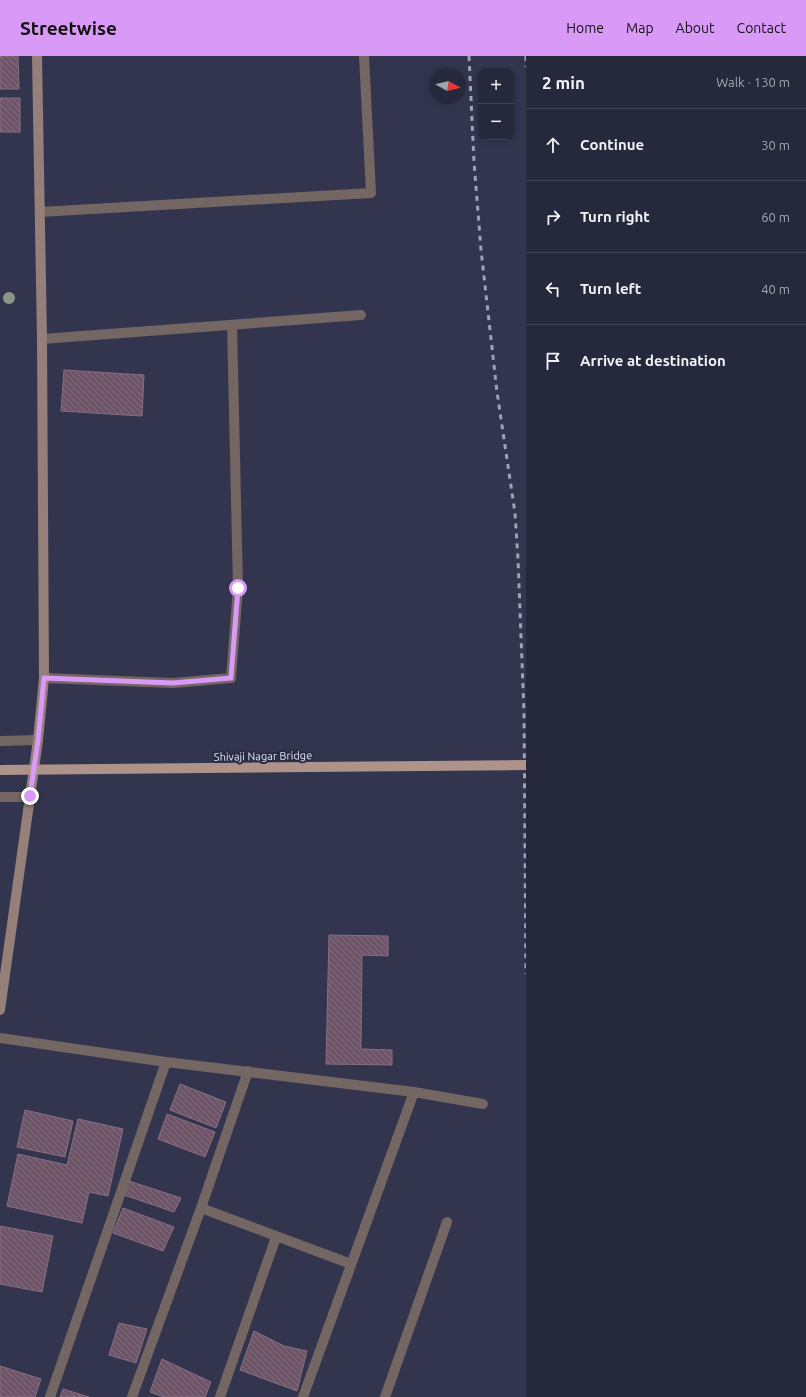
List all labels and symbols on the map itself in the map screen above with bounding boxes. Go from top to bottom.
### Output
north arrow [430,68,466,104]
route start [229,579,247,597]
street label: Shivaji Nagar Bridge [214,749,312,763]
route end [21,787,39,805]

